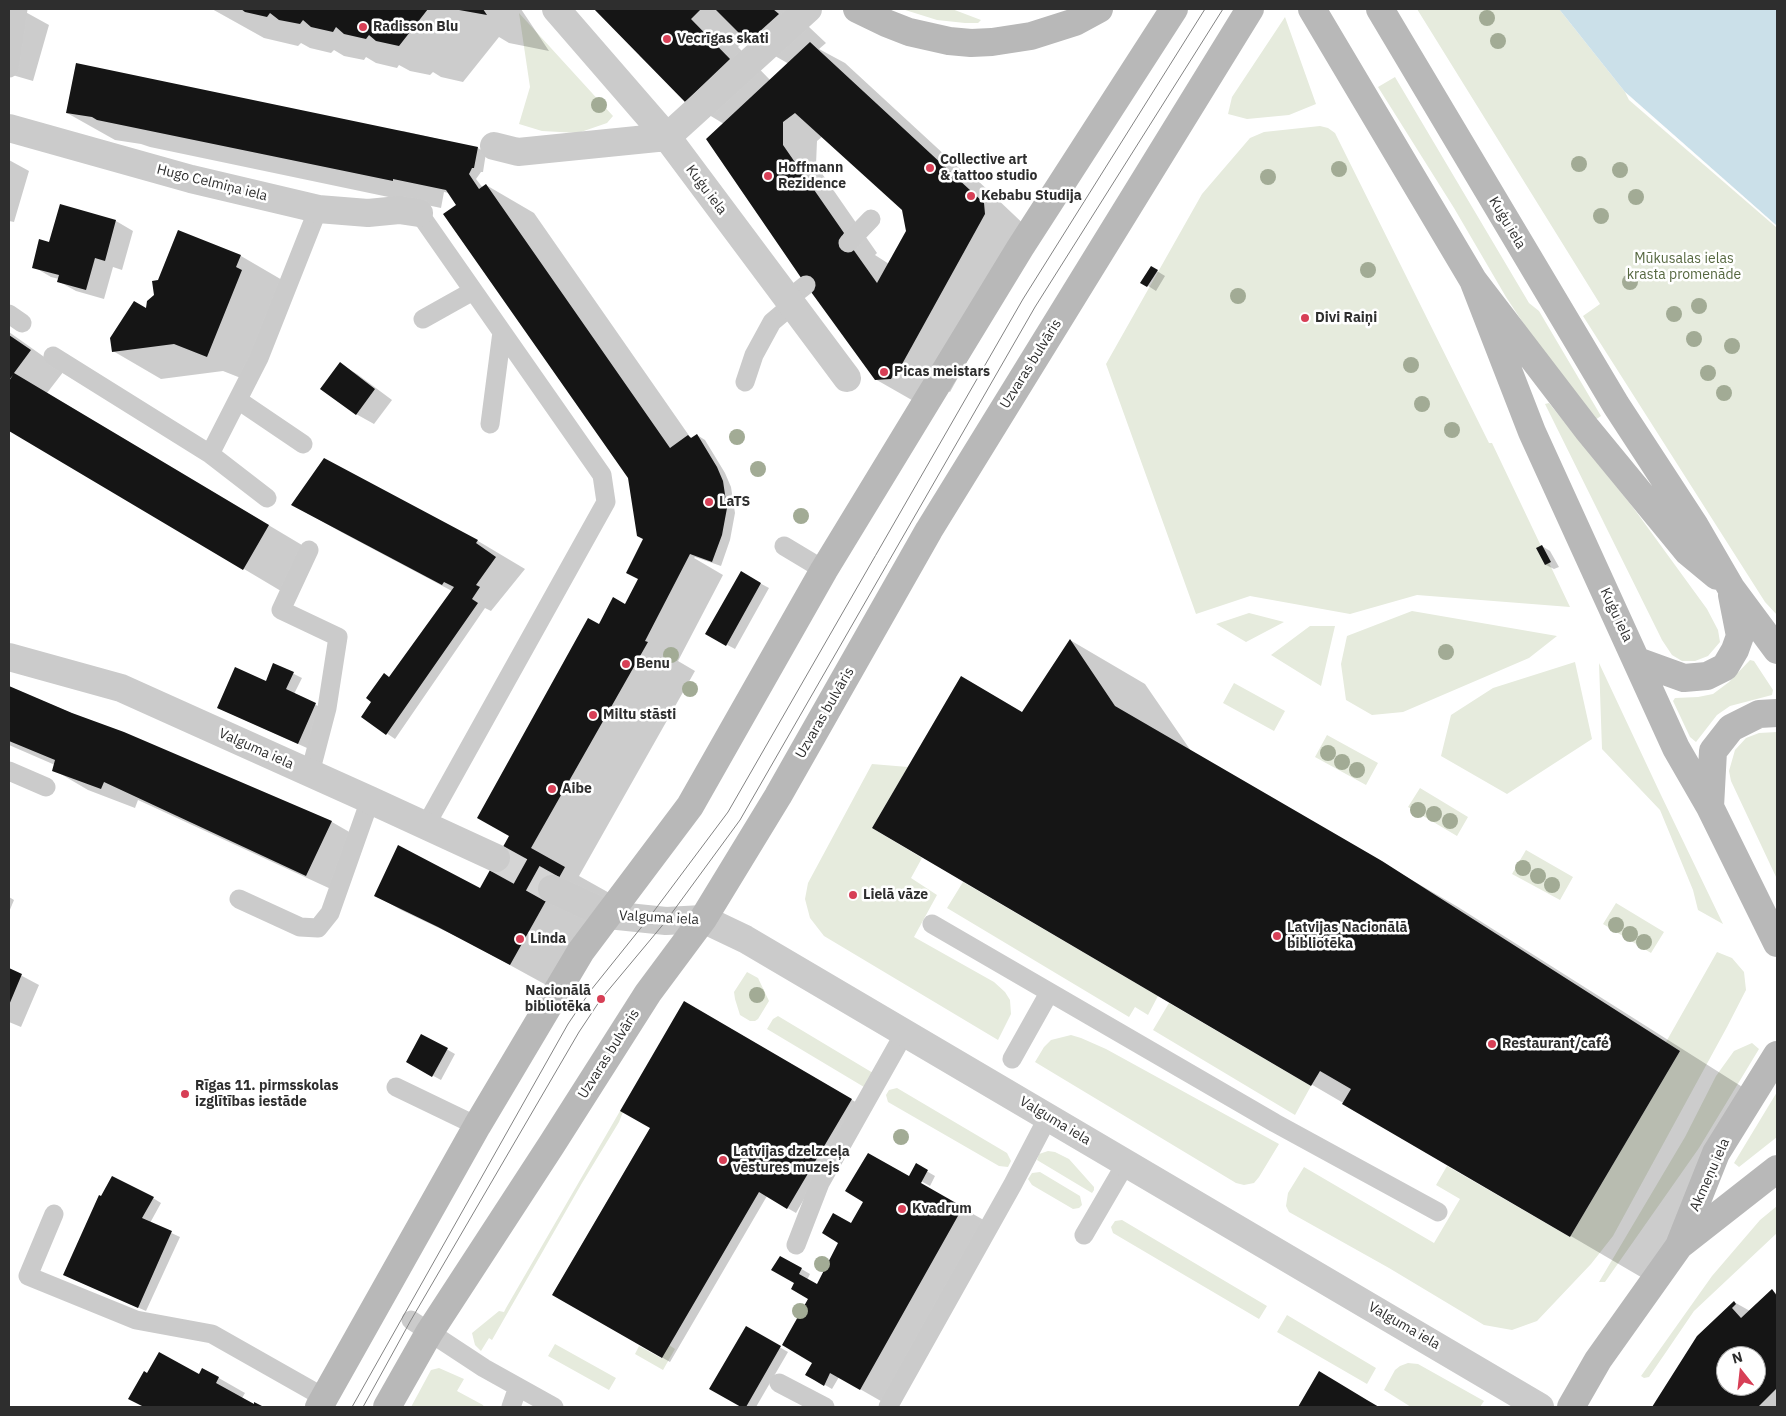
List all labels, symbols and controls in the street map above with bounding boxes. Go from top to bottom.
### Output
place label: Radisson Blu [373,19,458,35]
marker: Radisson Blu [357,21,369,33]
place label: Vecrīgas skati [677,31,769,47]
marker: Vecrīgas skati [661,33,673,45]
place label: Collective art & tattoo studio [940,152,1037,184]
place label: Hoffmann Rezidence [778,160,846,192]
street label: Hugo Celmiņa iela [155,161,269,205]
street label: Kuģu iela [682,162,730,218]
marker: Collective art & tattoo studio [924,162,936,174]
marker: Hoffmann Rezidence [762,170,774,182]
place label: Kebabu Studija [981,188,1082,204]
marker: Kebabu Studija [965,190,977,202]
street label: Kuģu iela [1485,194,1529,252]
park label: Mūkusalas ielas krasta promenāde [1627,251,1741,284]
place label: Divi Raiņi [1315,310,1377,326]
marker: Divi Raiņi [1299,312,1311,324]
street label: Uzvaras bulvāris [997,316,1065,412]
place label: Picas meistars [894,364,990,380]
marker: Picas meistars [878,366,890,378]
place label: LaTS [719,494,750,510]
marker: LaTS [703,496,715,508]
street label: Kuģu iela [1596,585,1636,645]
place label: Benu [636,656,670,672]
marker: Benu [620,658,632,670]
street label: Uzvaras bulvāris [792,664,858,762]
place label: Miltu stāsti [603,707,676,723]
marker: Miltu stāsti [587,709,599,721]
street label: Valguma iela [216,725,296,773]
place label: Aibe [562,781,592,797]
marker: Aibe [546,783,558,795]
place label: Lielā vāze [863,887,928,903]
marker: Lielā vāze [847,889,859,901]
street label: Valguma iela [619,908,699,928]
place label: Latvijas Nacionālā bibliotēka [1287,920,1407,952]
marker: Latvijas Nacionālā bibliotēka [1271,930,1283,942]
place label: Linda [530,931,566,947]
marker: Linda [514,933,526,945]
place label: Nacionālā bibliotēka [525,983,591,1016]
marker: Nacionālā bibliotēka [595,993,607,1005]
street label: Uzvaras bulvāris [575,1006,643,1102]
place label: Restaurant/café [1502,1036,1609,1052]
marker: Restaurant/café [1486,1038,1498,1050]
place label: Rīgas 11. pirmsskolas izglītības iestāde [195,1078,338,1110]
marker: Rīgas 11. pirmsskolas izglītības iestāde [179,1088,191,1100]
street label: Valguma iela [1016,1093,1094,1149]
street label: Akmeņu iela [1686,1136,1734,1214]
place label: Latvijas dzelzceļa vēstures muzejs [733,1144,850,1176]
marker: Latvijas dzelzceļa vēstures muzejs [717,1154,729,1166]
place label: Kvadrum [912,1201,972,1217]
marker: Kvadrum [896,1203,908,1215]
street label: Valguma iela [1365,1299,1443,1353]
north arrow [1716,1346,1766,1396]
text: N [1730,1347,1744,1368]

